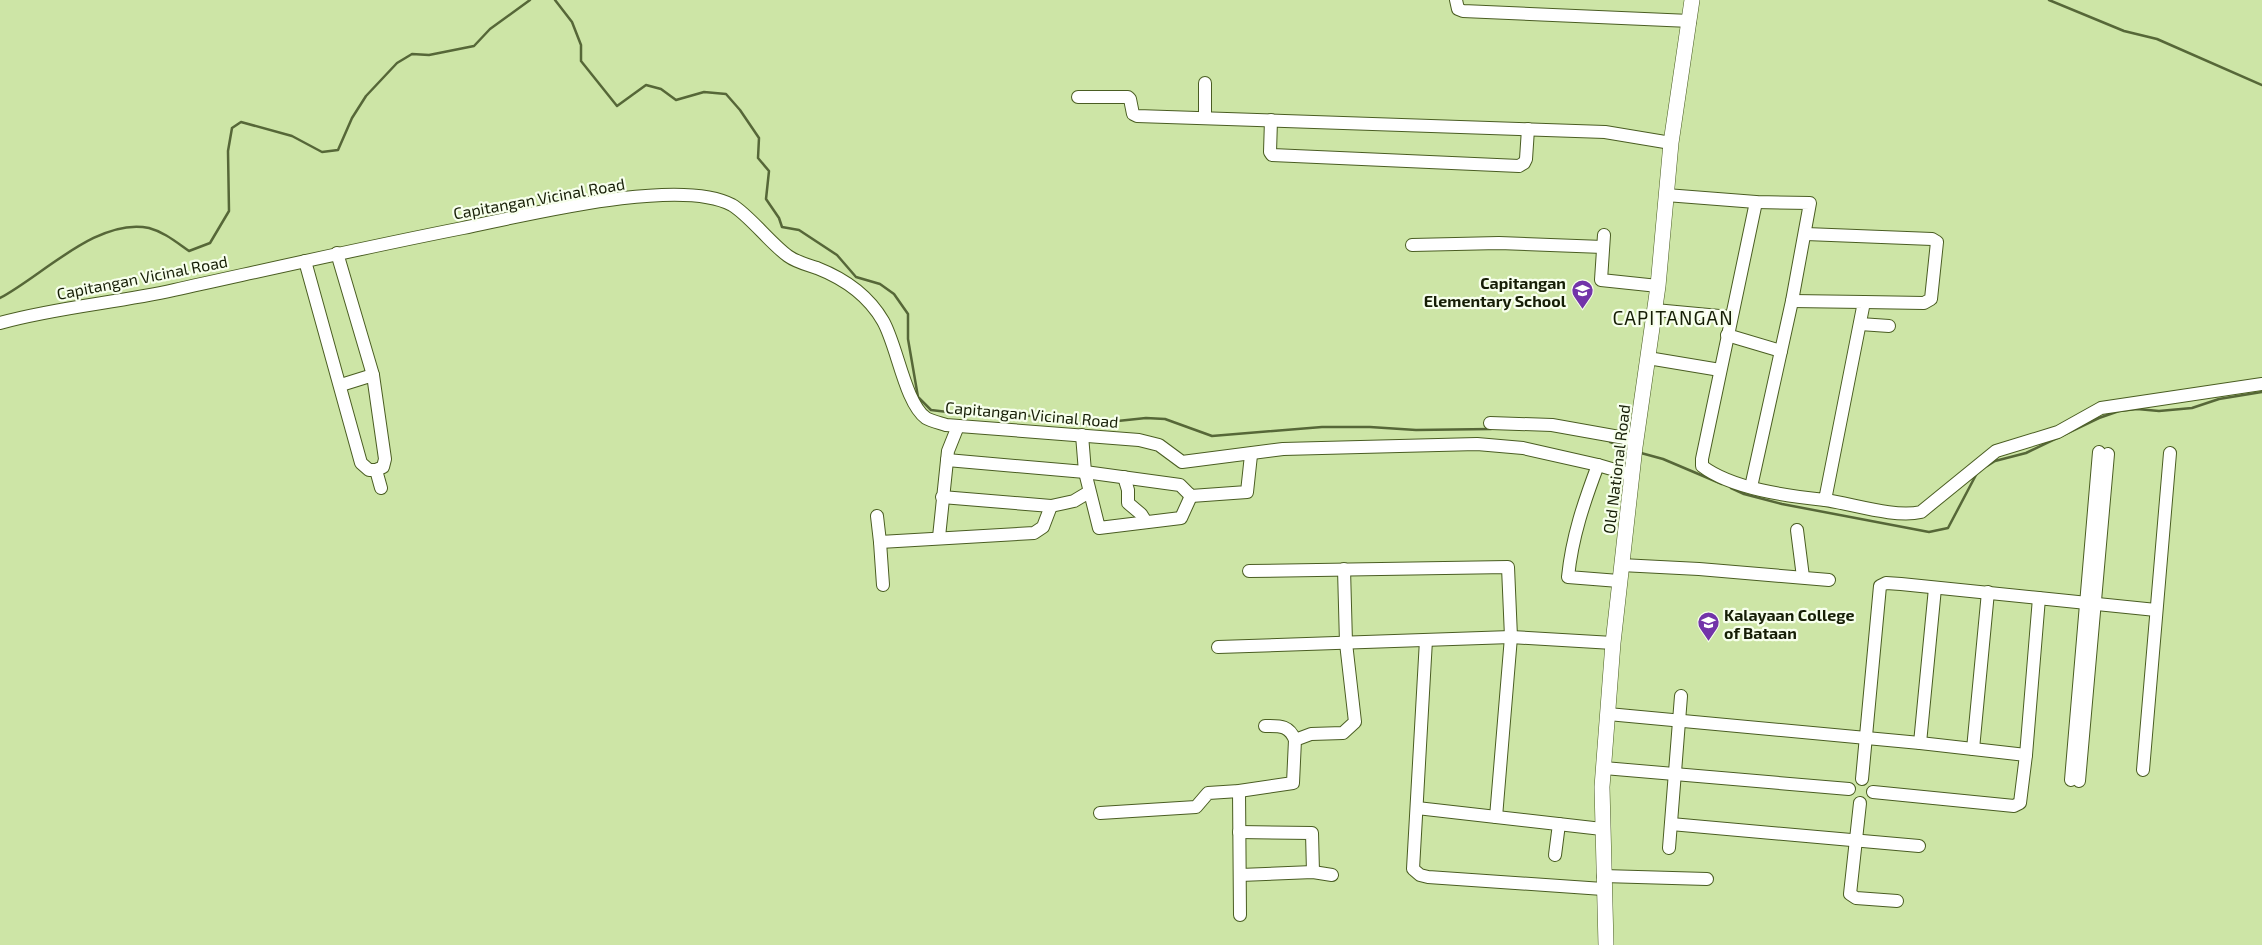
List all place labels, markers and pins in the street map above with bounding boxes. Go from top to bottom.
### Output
place label: Capitangan Elementary School [1424,273,1567,311]
school or university icon: Capitangan Elementary School [1570,279,1594,310]
place label: Kalayaan College of Bataan [1724,605,1854,642]
school or university icon: Kalayaan College of Bataan [1696,611,1720,642]

